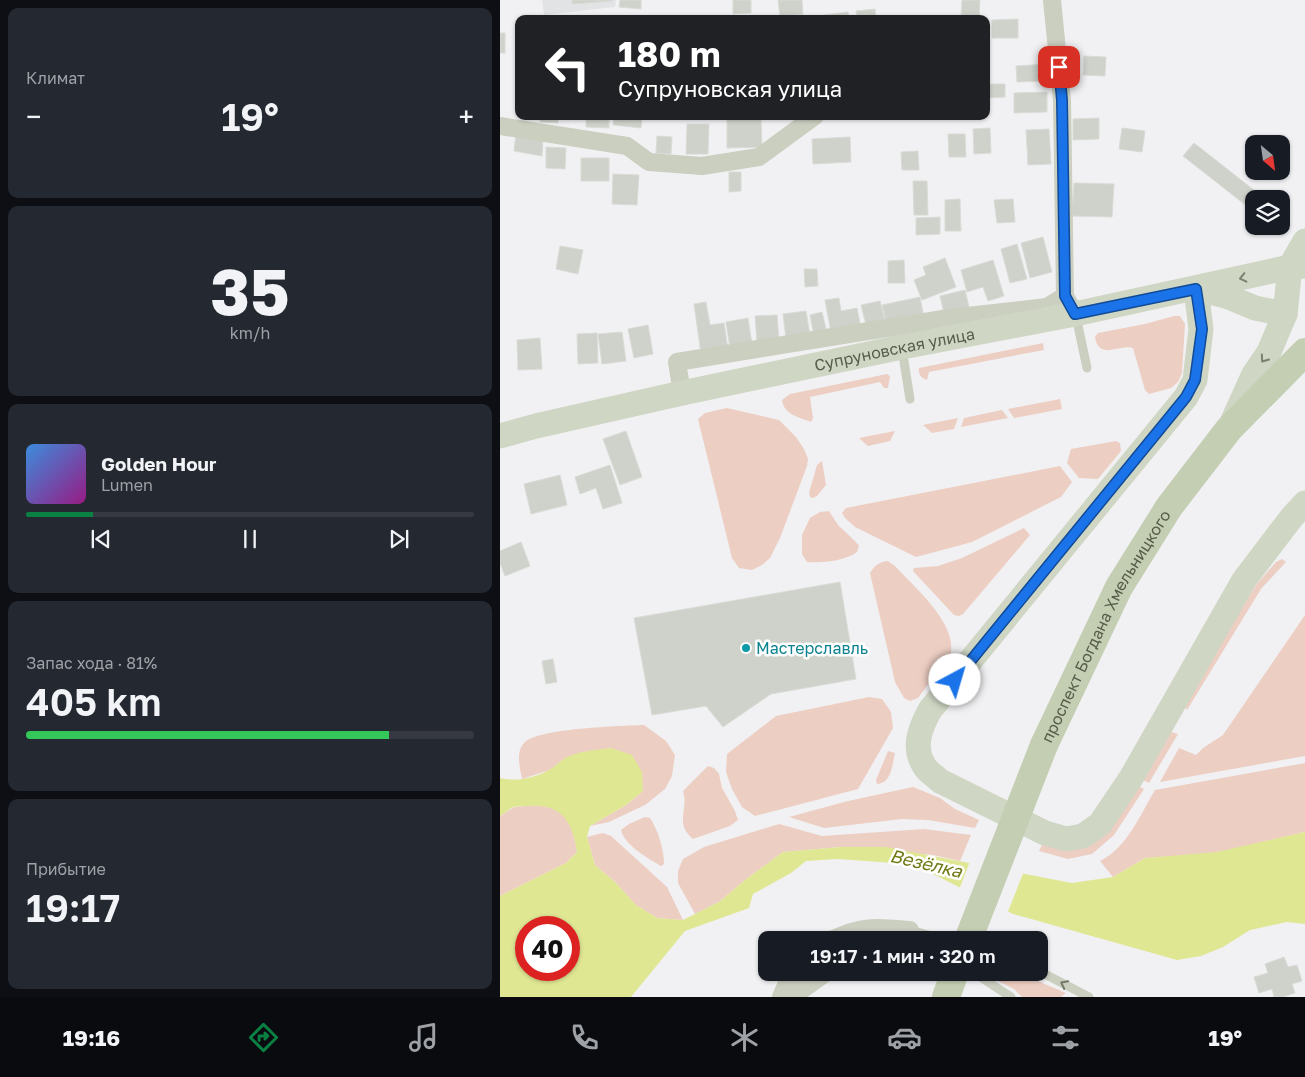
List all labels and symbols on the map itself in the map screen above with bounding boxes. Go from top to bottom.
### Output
pin [1038,46,1080,88]
north arrow [1245,135,1290,180]
one-way arrow [1239,272,1248,283]
street label: Супруновская улица [812,323,976,375]
one-way arrow [1261,353,1270,362]
street label: проспект Богдана Хмельницкого [1037,506,1175,746]
place label: Мастерславль [756,638,868,658]
marker: Мастерславль [740,642,752,654]
position arrow [928,653,980,705]
water label: Везёлка [888,844,965,882]
speed limit sign: 40 [515,916,580,981]
one-way arrow [1060,980,1069,990]

